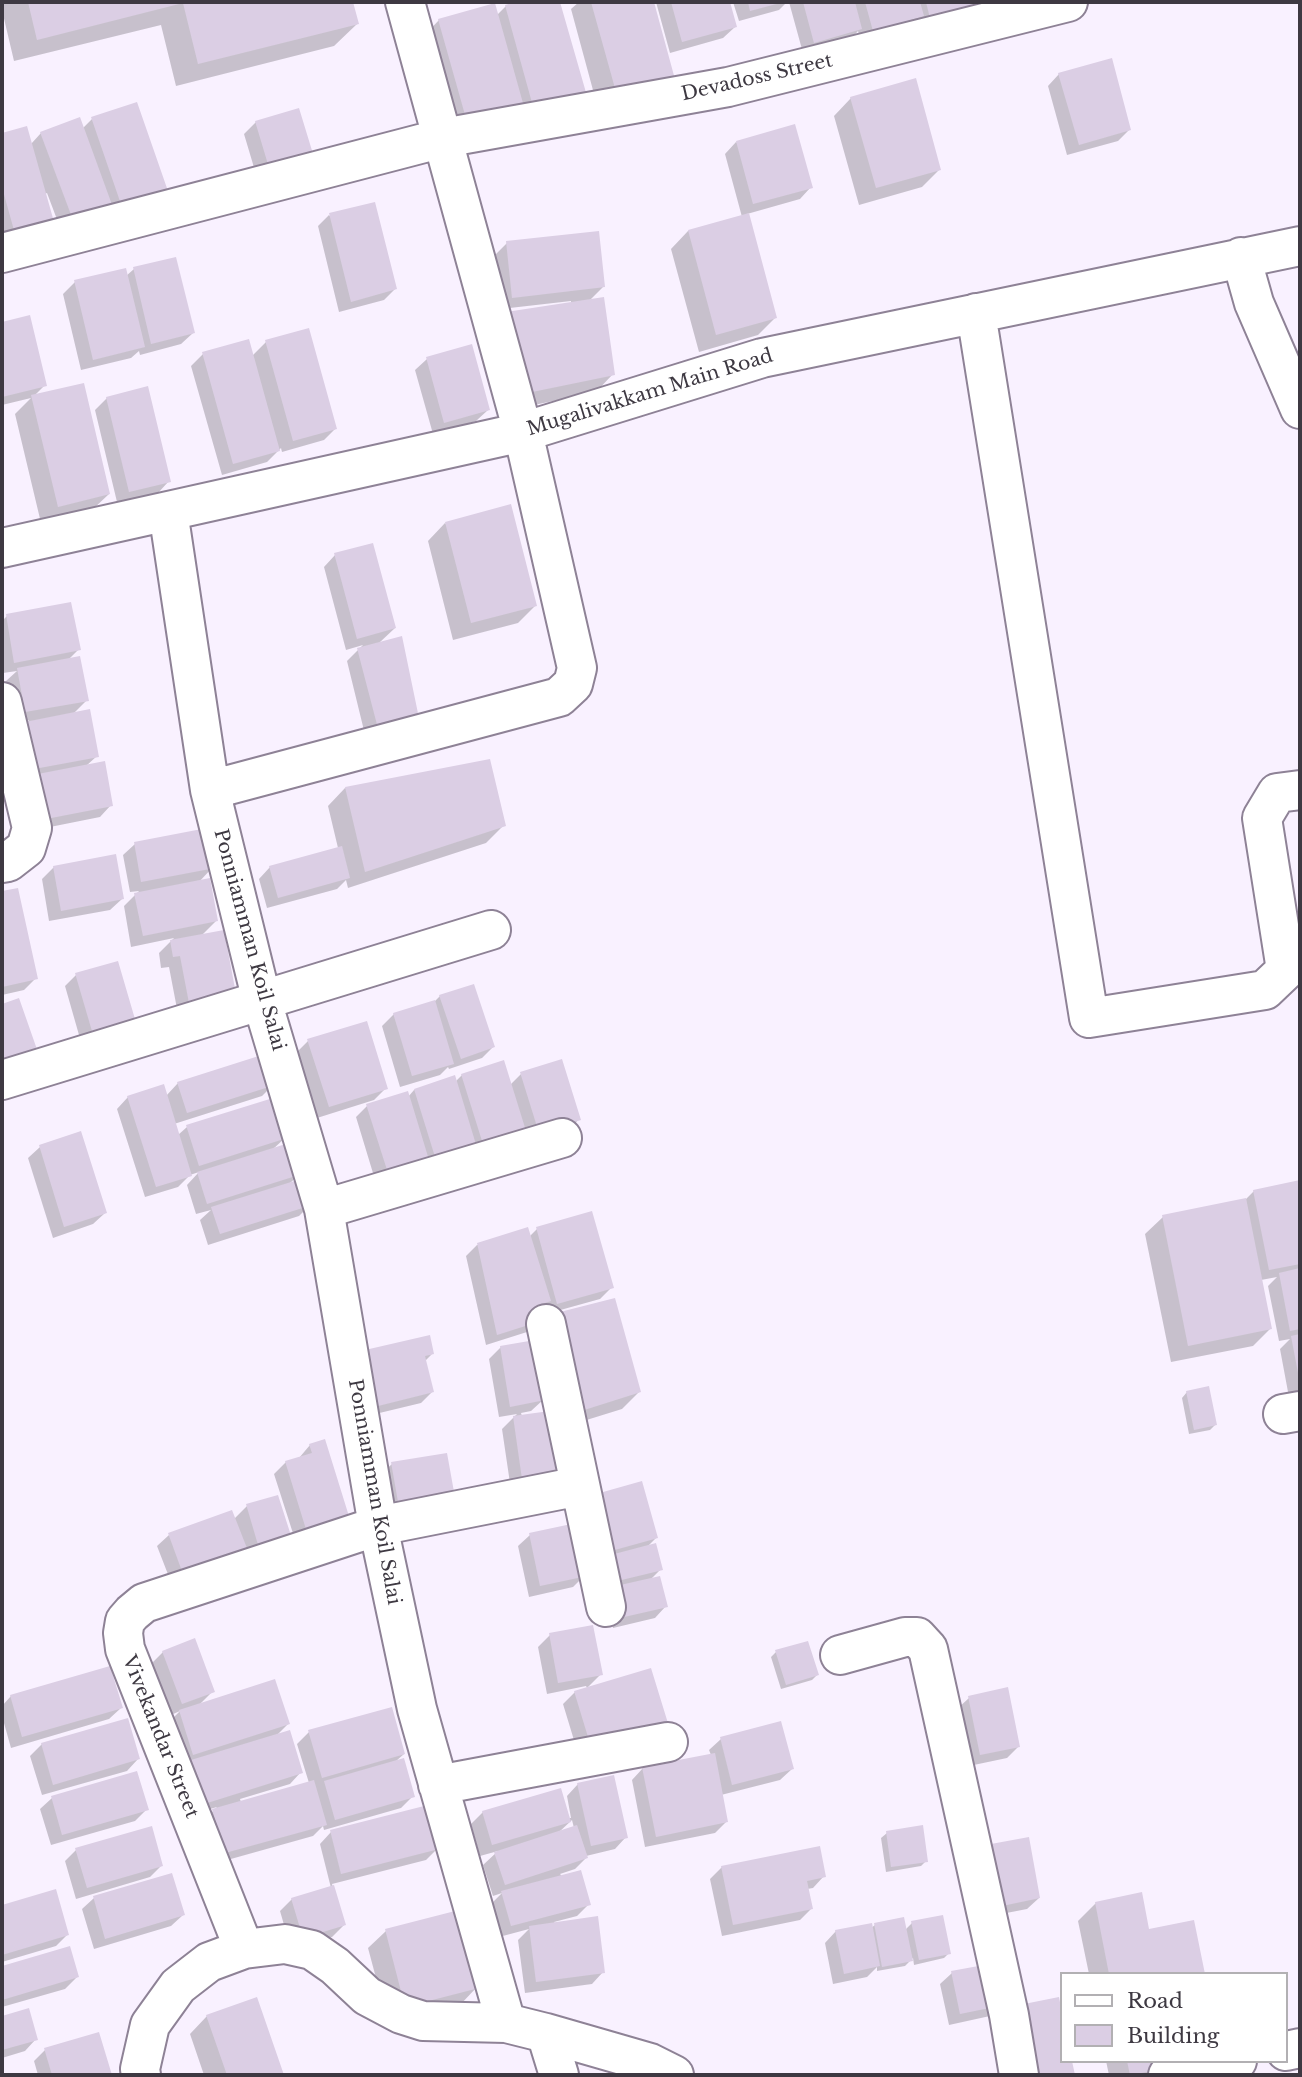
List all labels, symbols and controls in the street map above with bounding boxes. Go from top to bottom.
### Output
street label: Devadoss Street [679,50,835,106]
street label: Mugalivakkam Main Road [524,345,776,441]
street label: Ponniamman Koil Salai [208,827,290,1053]
street label: Ponniamman Koil Salai [343,1377,405,1607]
street label: Vivekandar Street [117,1652,203,1822]
legend [1060,1972,1288,2063]
text: Road [1127,1988,1183,2014]
text: Building [1127,2023,1219,2049]

